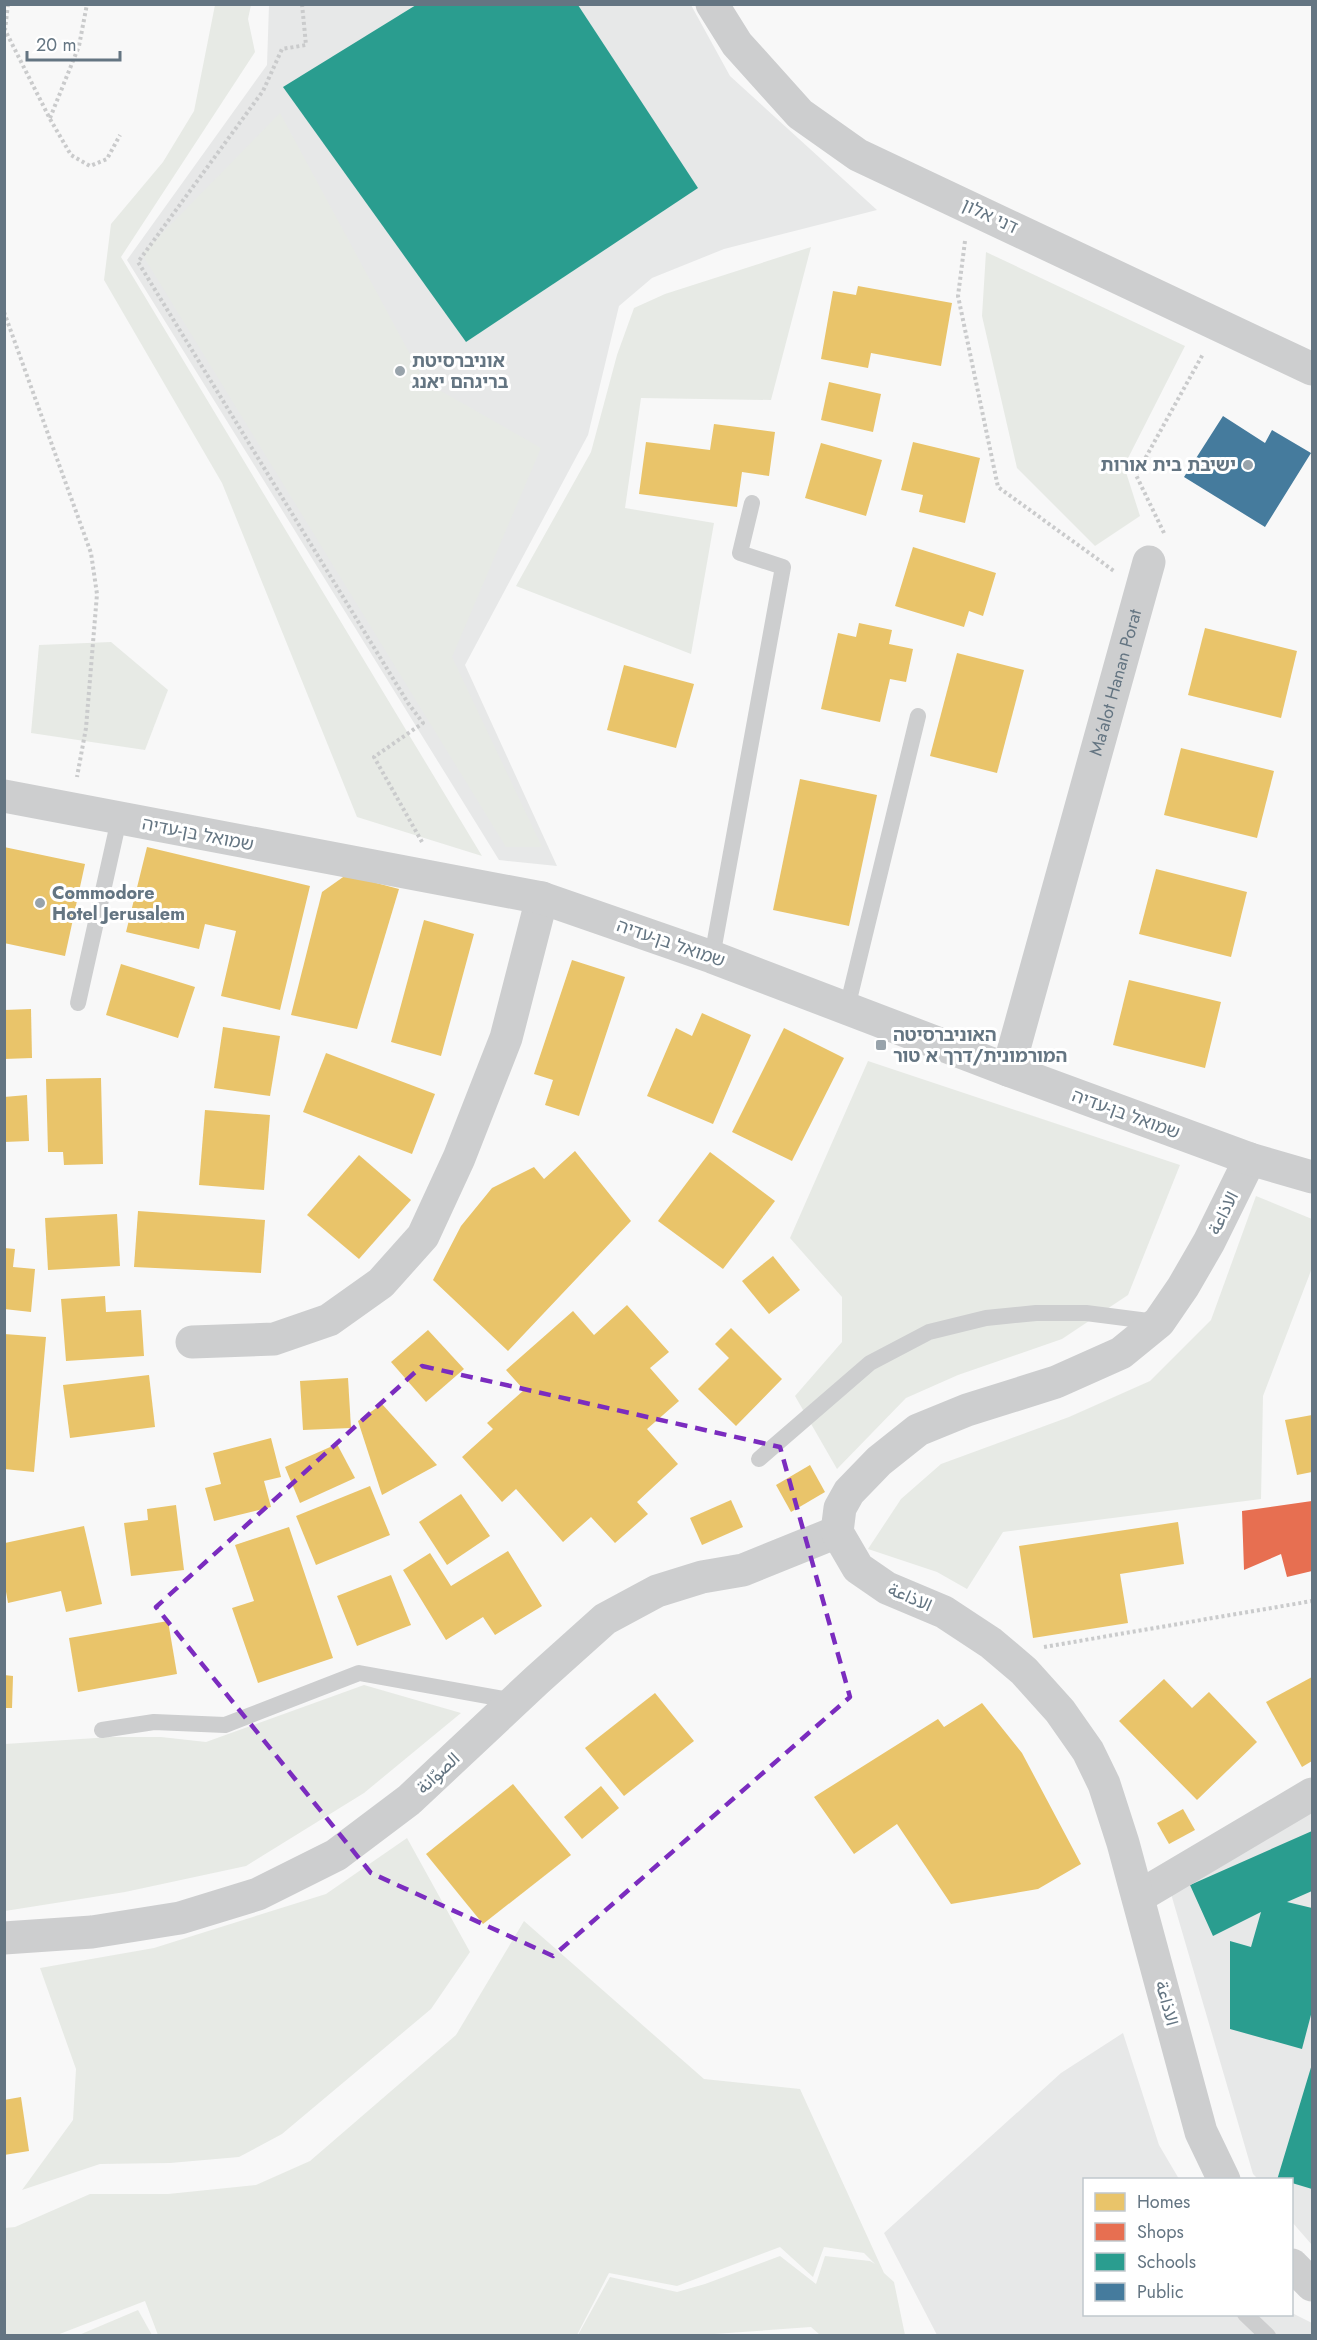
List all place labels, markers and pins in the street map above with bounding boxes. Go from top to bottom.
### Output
place label: אוניברסיטת בריגהם יאנג [412,348,509,395]
marker: אוניברסיטת בריגהם יאנג [393,364,407,378]
place label: ישיבת בית אורות [1100,452,1236,478]
marker: ישיבת בית אורות [1241,458,1255,472]
place label: Commodore Hotel Jerusalem [52,880,185,927]
marker: Commodore Hotel Jerusalem [33,896,47,910]
place label: האוניברסיטה המורמונית/דרך א טור [893,1022,1067,1069]
marker: האוניברסיטה המורמונית/דרך א טור [874,1038,888,1052]

